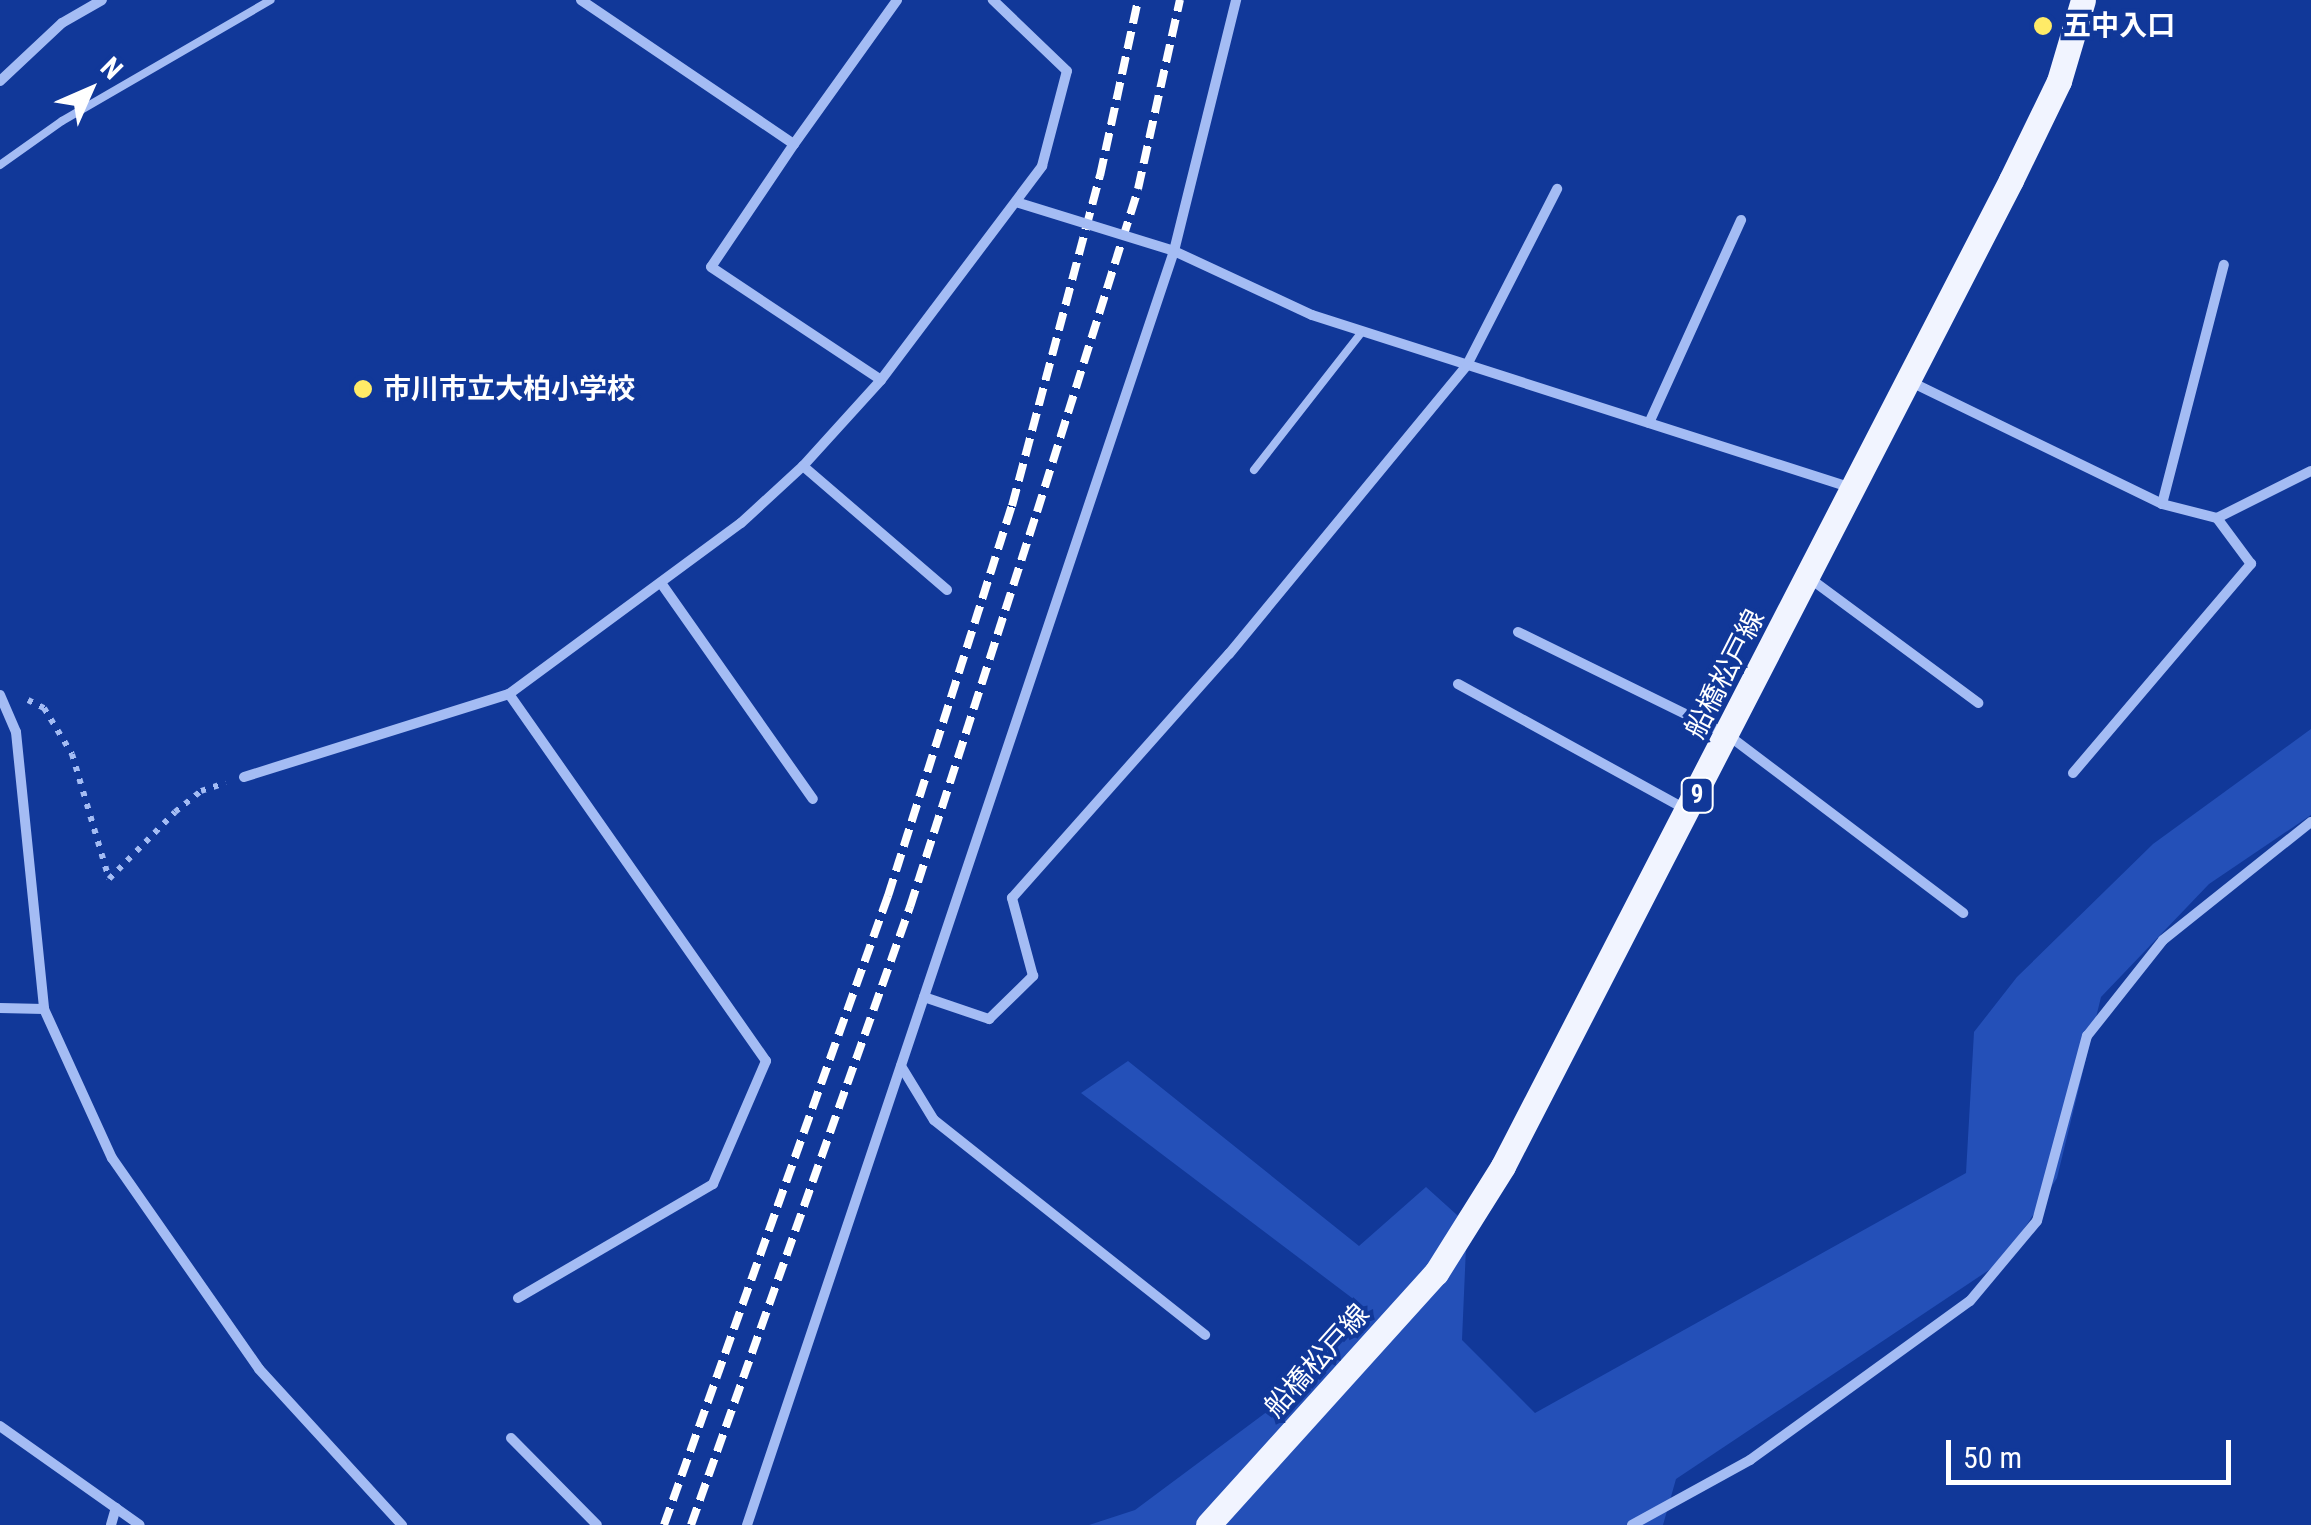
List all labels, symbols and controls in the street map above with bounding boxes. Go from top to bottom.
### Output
place label: 五中入口 [2063,9,2175,43]
marker: 五中入口 [2032,15,2054,37]
north arrow [40,40,140,140]
text: N [94,51,129,86]
place label: 市川市立大柏小学校 [383,372,635,406]
marker: 市川市立大柏小学校 [352,378,374,400]
street label: 船橋松戸線 [1678,604,1772,744]
road number: 9 [1680,775,1714,815]
street label: 船橋松戸線 [1258,1298,1376,1424]
scale bar [1951,1420,2236,1482]
text: 50 m [1963,1440,2022,1475]

